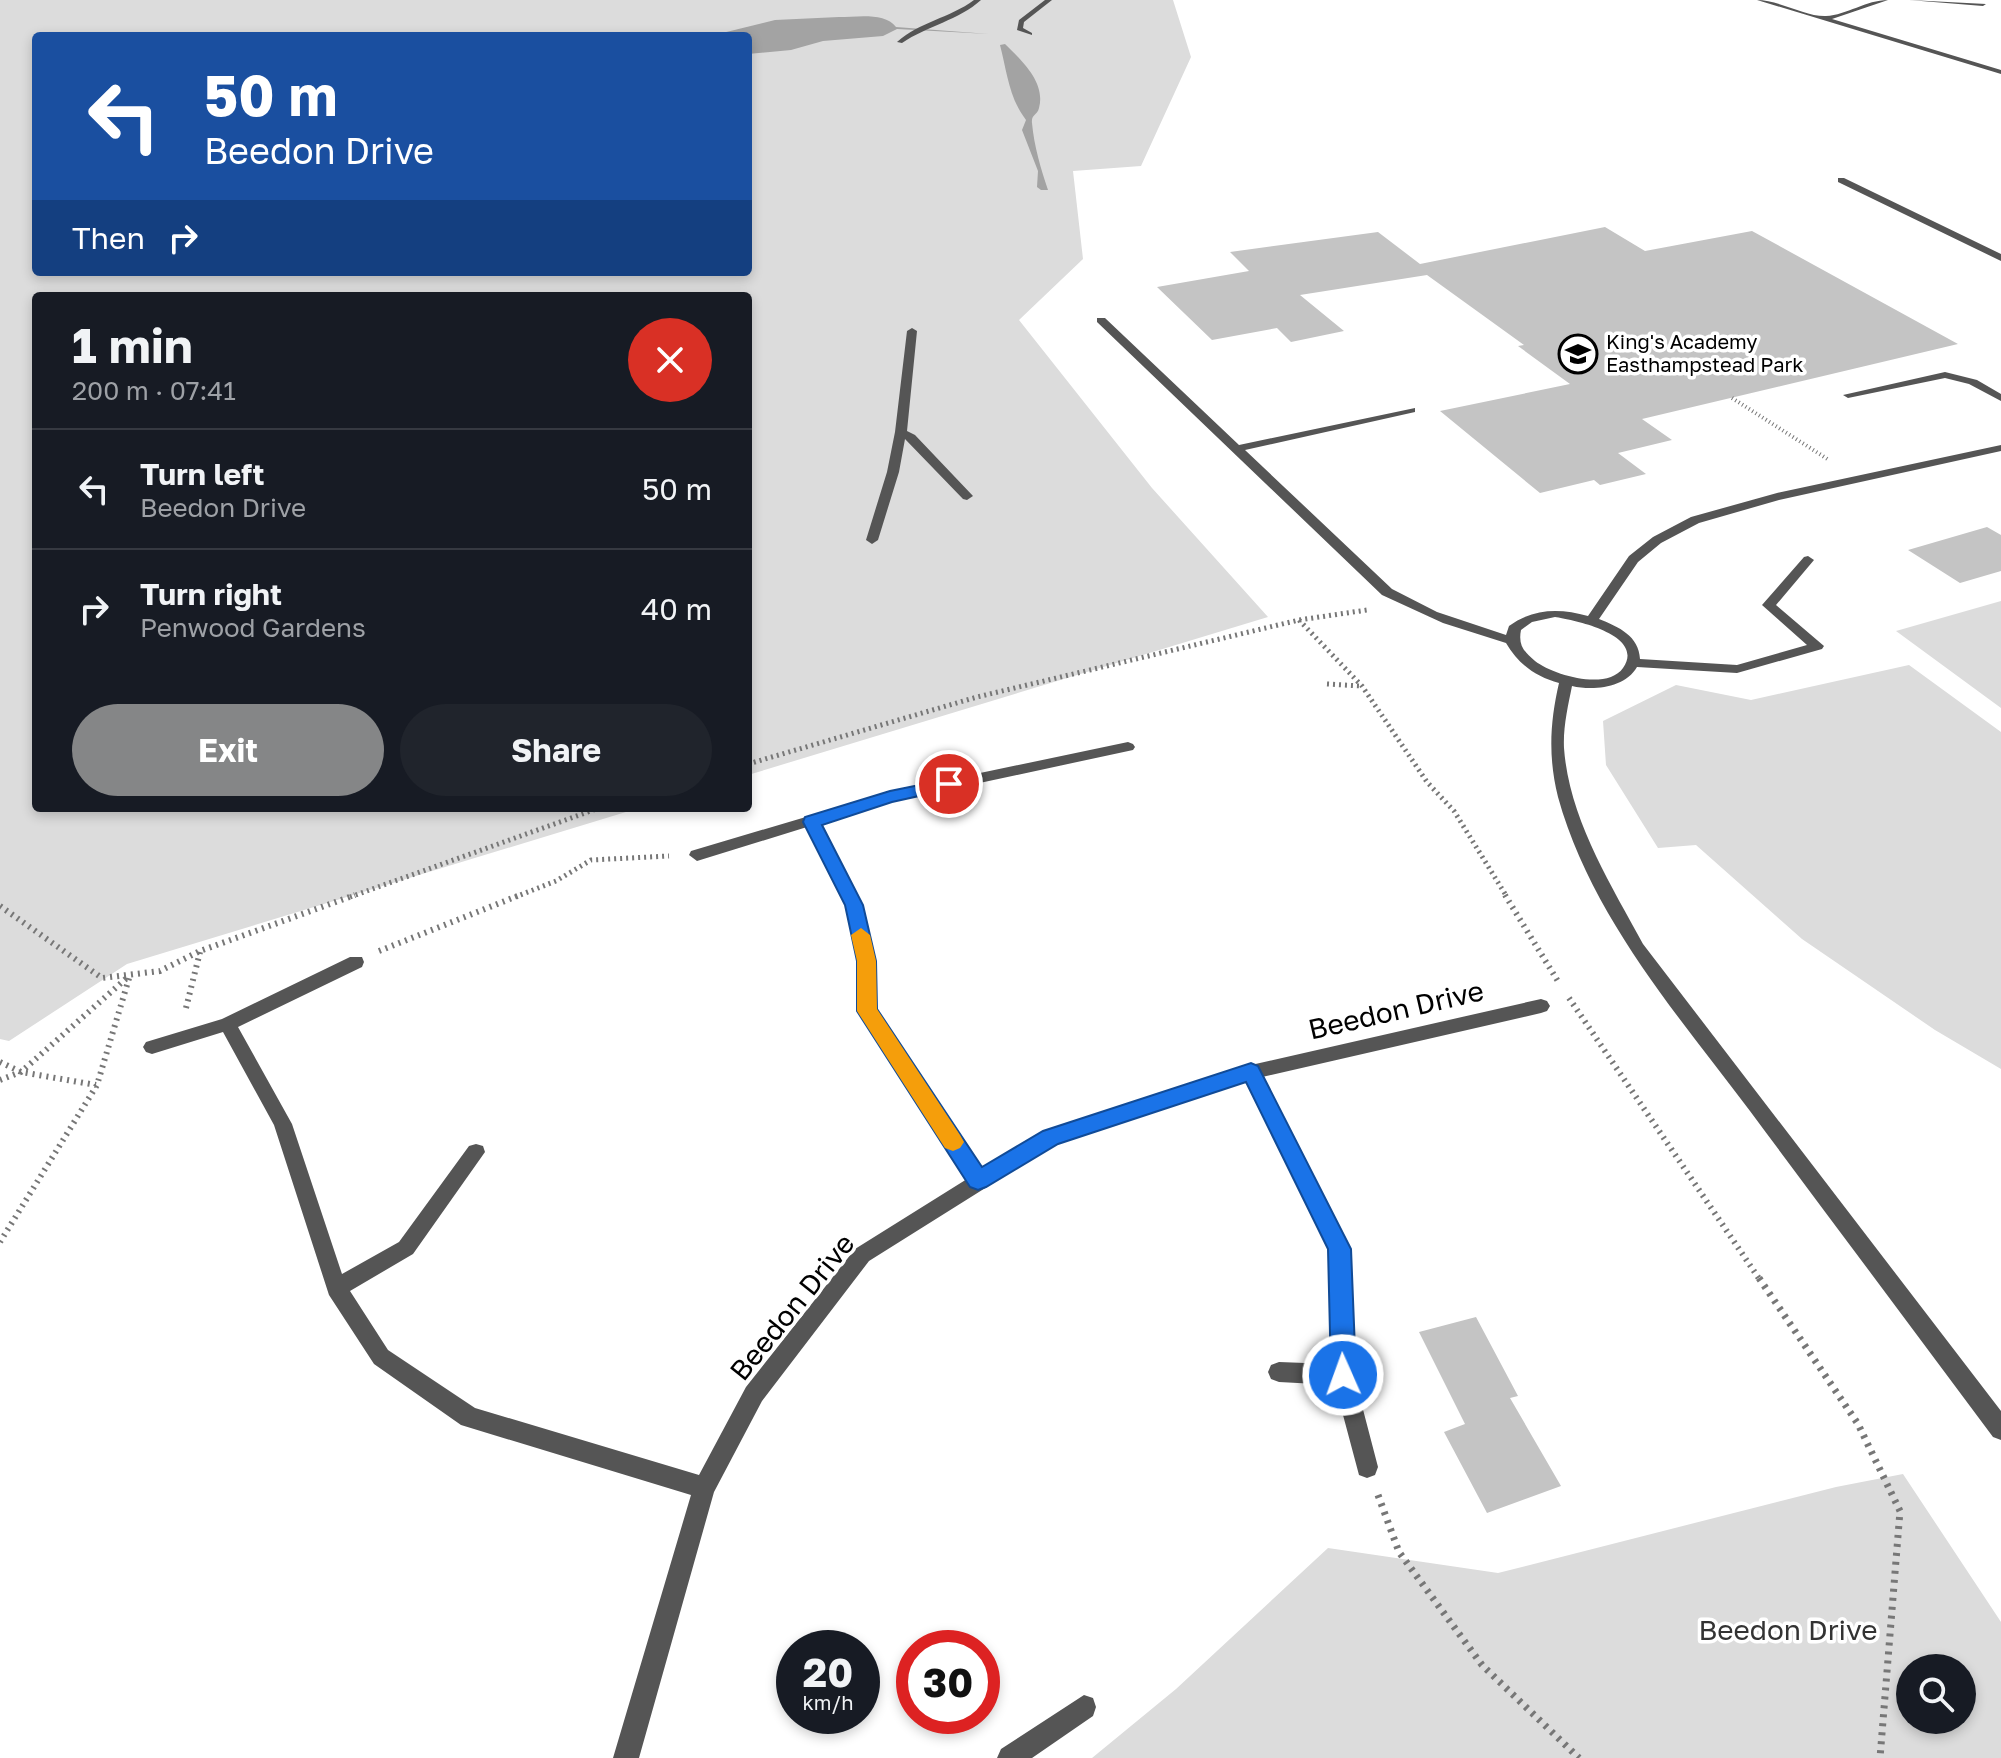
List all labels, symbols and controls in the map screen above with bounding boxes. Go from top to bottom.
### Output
text: 50 m [204,61,338,128]
icon: left [72,64,176,168]
text: Beedon Drive [204,129,434,172]
icon: right [161,216,205,260]
text: Then [72,220,145,256]
text: 1 min [72,316,193,374]
button: close [628,318,712,402]
place label: King's Academy Easthampstead Park [1606,329,1804,376]
school or university icon: King's Academy Easthampstead Park [1557,333,1599,375]
text: 200 m · 07:41 [72,375,236,406]
text: Turn left [140,456,265,492]
icon: left [72,467,116,511]
text: 50 m [642,471,712,507]
text: Beedon Drive [140,492,306,523]
text: Turn right [140,576,282,612]
icon: right [72,587,116,631]
text: 40 m [641,591,712,627]
text: Penwood Gardens [140,612,366,643]
button: Exit [72,704,384,796]
button: Share [400,704,712,796]
pin [915,750,983,818]
icon: arrive [927,762,971,806]
street label: Beedon Drive [1305,973,1487,1046]
street label: Beedon Drive [723,1227,861,1387]
position arrow [1301,1333,1385,1417]
park label: Beedon Drive [1699,1613,1877,1646]
speed limit sign: 30 [896,1630,1000,1734]
text: 20 [803,1648,853,1696]
map controls [1896,1654,1976,1734]
button: search [1896,1654,1976,1734]
text: km/h [803,1690,853,1714]

